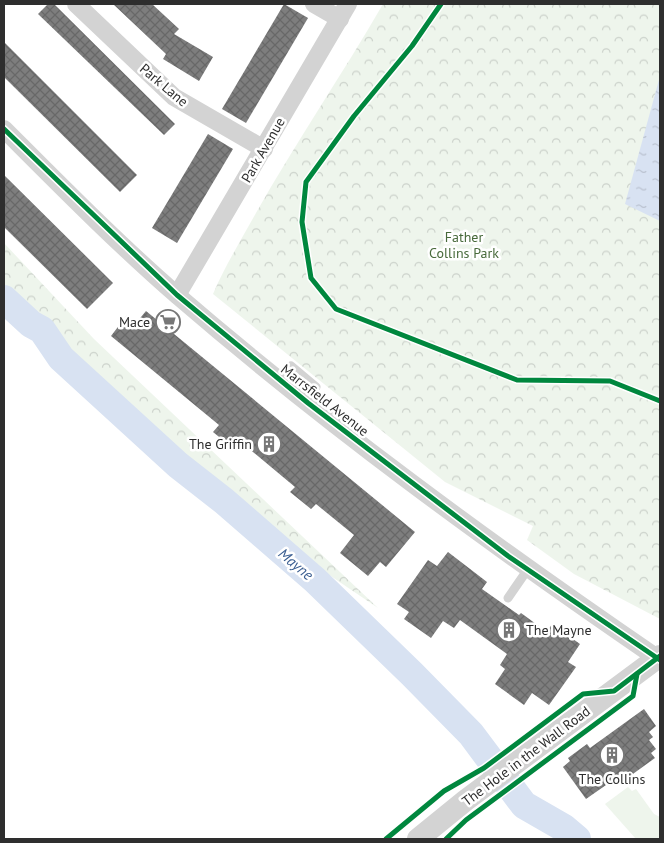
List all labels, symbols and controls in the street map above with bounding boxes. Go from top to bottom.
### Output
street label: Park Lane [136,60,192,110]
street label: Park Avenue [237,114,289,186]
park label: Father Collins Park [429,228,499,262]
supermarket icon: Mace [155,309,181,335]
place label: Mace [119,313,150,331]
street label: Marrsfield Avenue [277,360,373,440]
building icon: The Griffin [256,431,282,457]
place label: The Griffin [189,435,252,453]
water label: Mayne [275,544,317,584]
building icon: The Mayne [496,617,522,643]
place label: The Mayne [526,621,592,639]
street label: The Hole in the Wall Road [458,702,594,810]
building icon: The Collins [599,742,625,768]
place label: The Collins [579,770,645,788]

